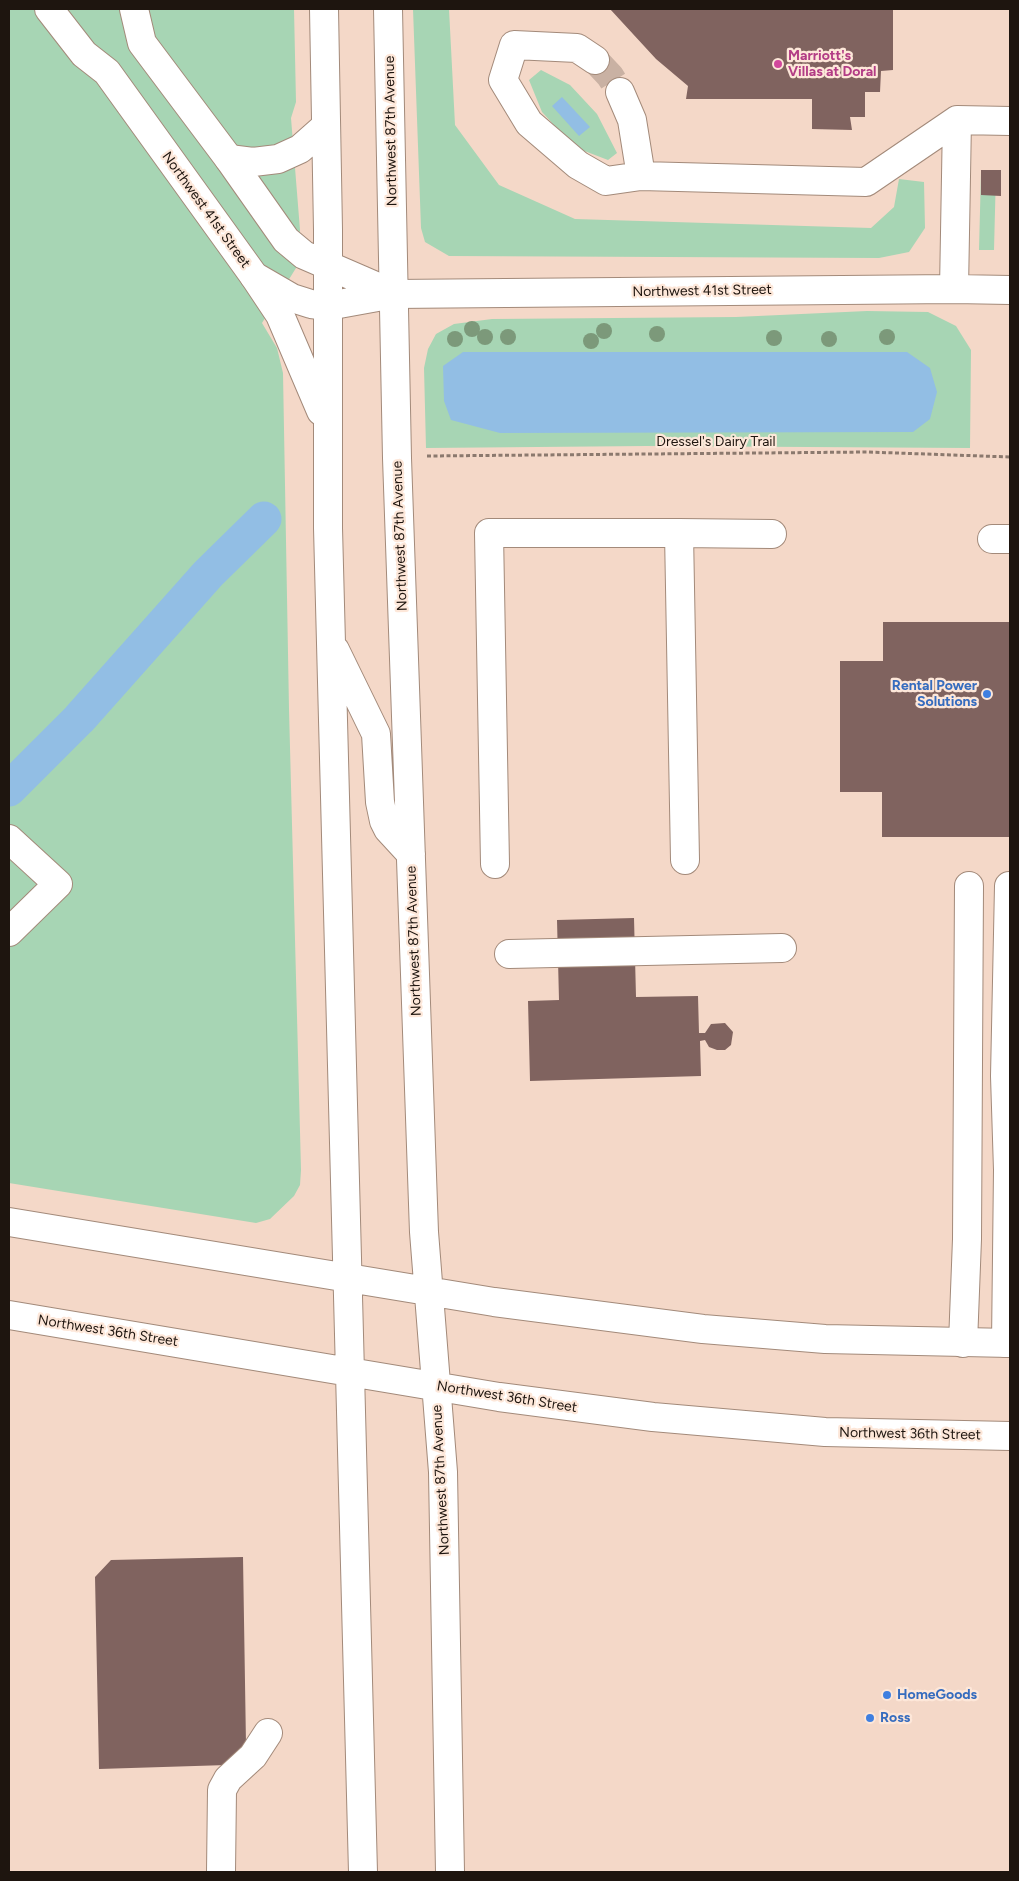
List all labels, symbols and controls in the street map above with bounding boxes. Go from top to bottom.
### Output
place label: Marriott's Villas at Doral [788,48,877,80]
street label: Northwest 87th Avenue [381,56,401,206]
marker: Marriott's Villas at Doral [772,58,784,70]
street label: Northwest 41st Street [158,149,254,271]
street label: Northwest 41st Street [632,281,772,301]
street label: Dressel's Dairy Trail [656,434,776,450]
street label: Northwest 87th Avenue [389,461,411,611]
place label: Rental Power Solutions [892,678,977,710]
marker: Rental Power Solutions [981,688,993,700]
street label: Northwest 87th Avenue [403,866,425,1016]
street label: Northwest 36th Street [37,1312,179,1350]
street label: Northwest 36th Street [436,1378,578,1416]
street label: Northwest 87th Avenue [429,1404,453,1556]
street label: Northwest 36th Street [839,1424,981,1444]
place label: HomeGoods [897,1687,977,1703]
marker: HomeGoods [881,1689,893,1701]
place label: Ross [880,1710,910,1726]
marker: Ross [864,1712,876,1724]

